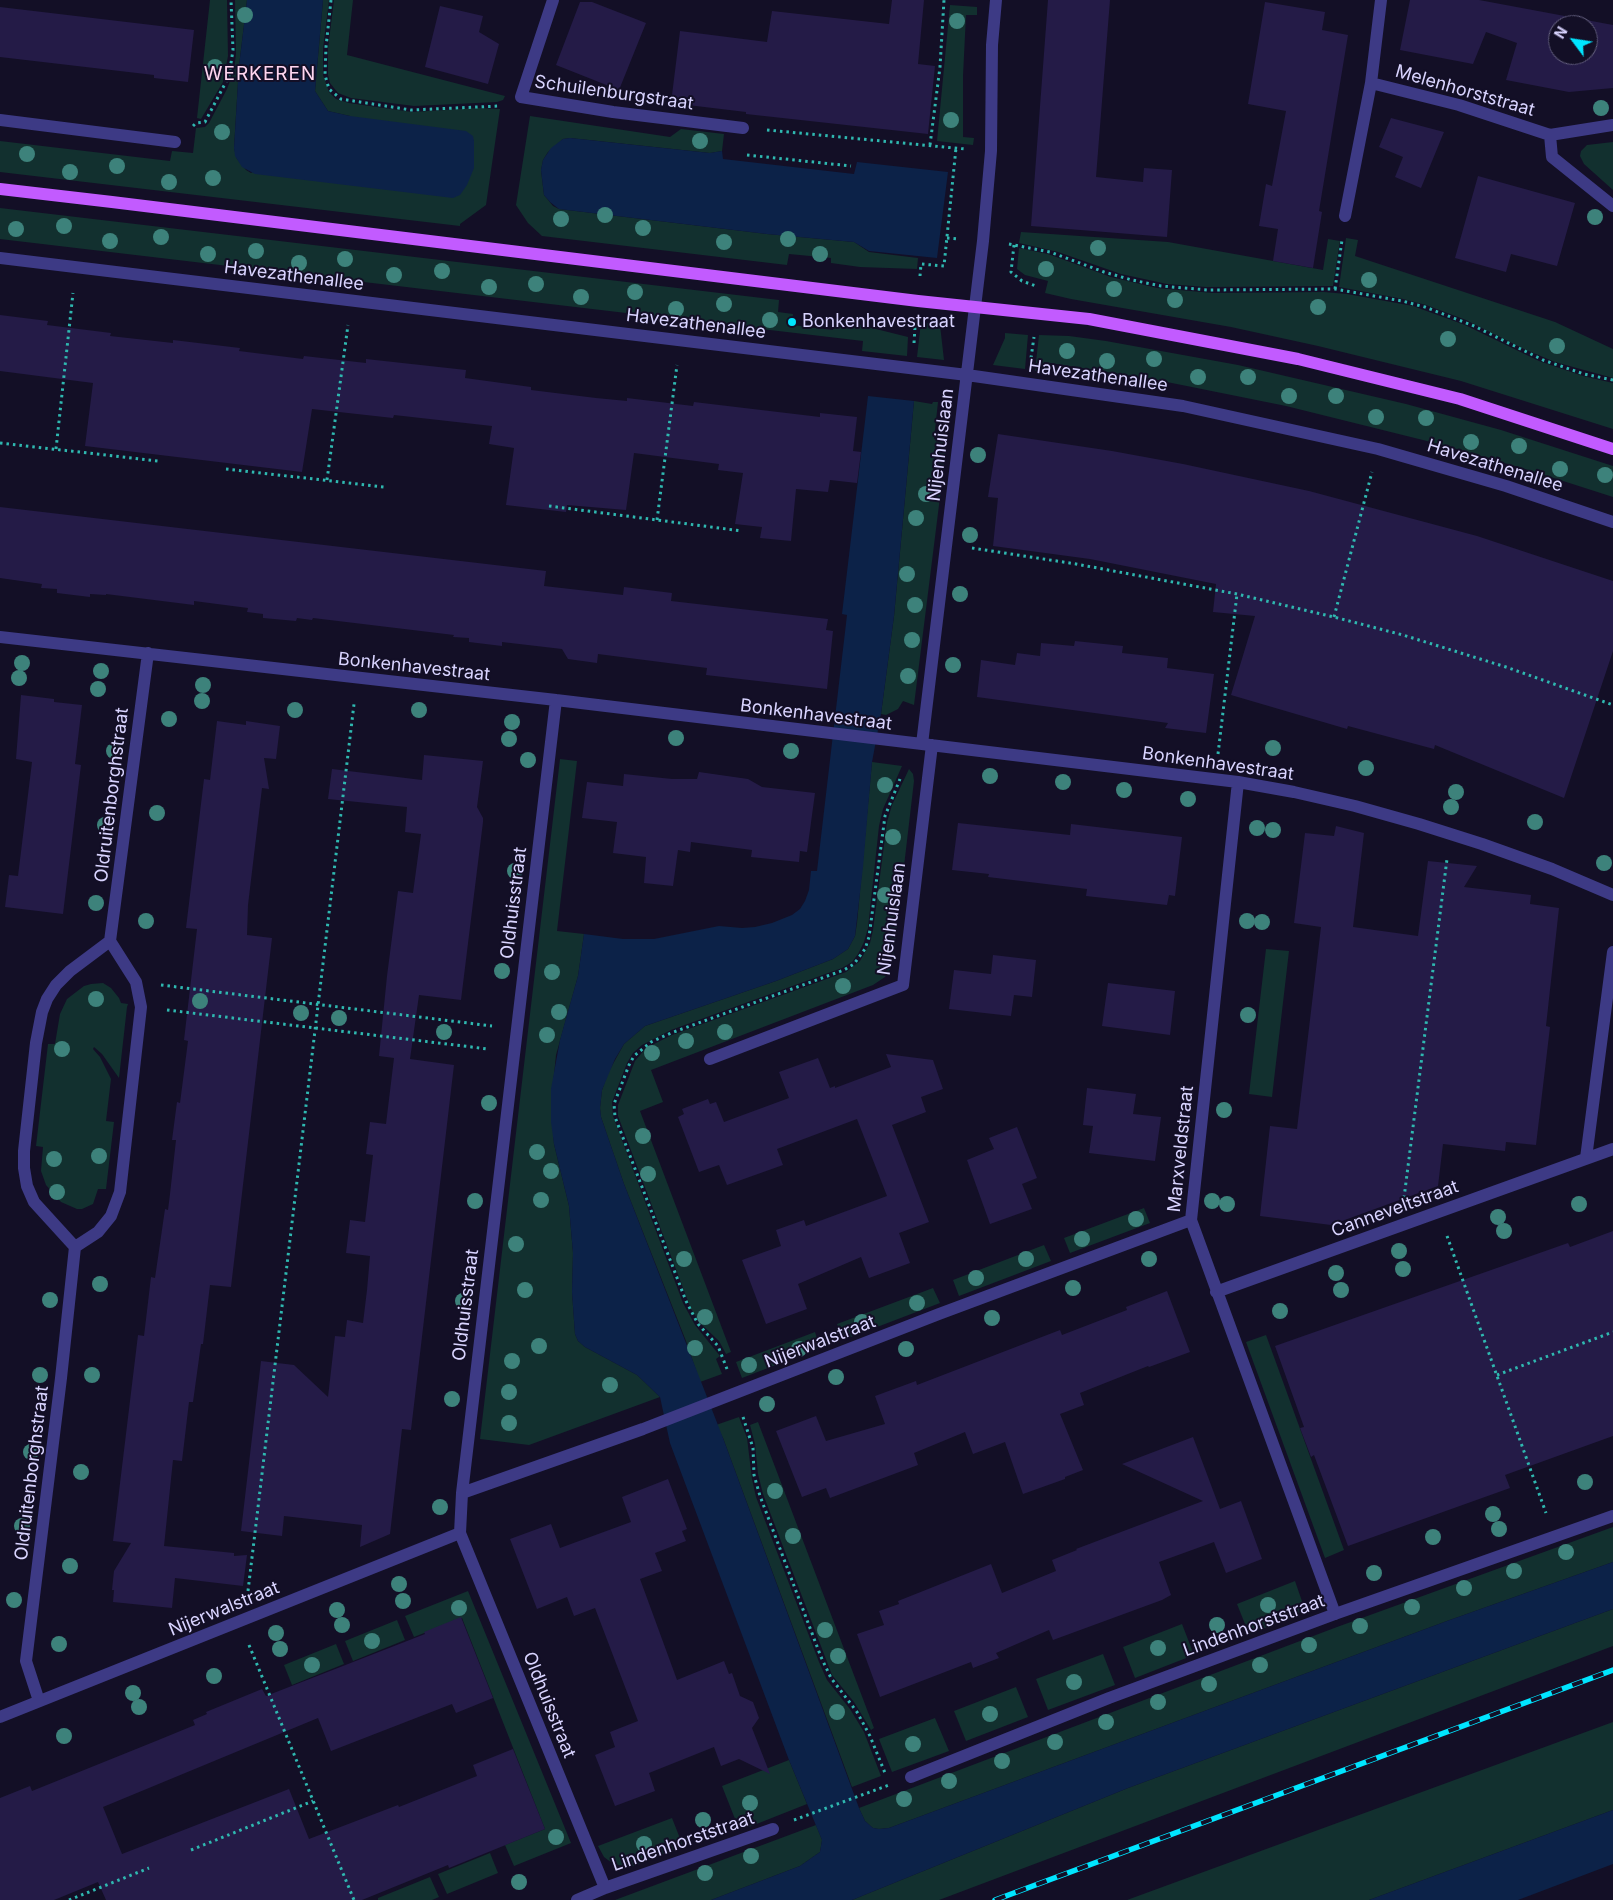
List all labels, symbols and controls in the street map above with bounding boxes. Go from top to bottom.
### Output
north arrow [1548,15,1598,65]
text: N [1551,24,1571,41]
street label: Melenhorststraat [1393,61,1537,121]
district label: WERKEREN [203,63,317,85]
street label: Schuilenburgstraat [533,71,695,115]
street label: Havezathenallee [223,257,365,295]
street label: Havezathenallee [625,305,767,343]
place label: Bonkenhavestraat [802,311,955,333]
marker: Bonkenhavestraat [786,316,798,328]
street label: Havezathenallee [1027,356,1169,396]
street label: Nijenhuislaan [923,387,959,503]
street label: Havezathenallee [1425,435,1565,497]
street label: Bonkenhavestraat [337,648,491,686]
street label: Bonkenhavestraat [739,695,893,735]
street label: Oldruitenborghstraat [91,706,133,884]
street label: Bonkenhavestraat [1141,743,1295,785]
street label: Oldhuisstraat [496,846,532,960]
street label: Nijenhuislaan [873,861,911,977]
street label: Marxveldstraat [1164,1085,1198,1213]
street label: Canneveltstraat [1329,1176,1461,1242]
street label: Oldhuisstraat [448,1248,484,1362]
street label: Nijerwalstraat [761,1311,879,1373]
street label: Oldruitenborghstraat [11,1384,53,1562]
street label: Nijerwalstraat [166,1577,282,1641]
street label: Lindenhorststraat [1180,1590,1328,1662]
street label: Oldhuisstraat [518,1649,580,1761]
street label: Lindenhorststraat [609,1808,757,1876]

